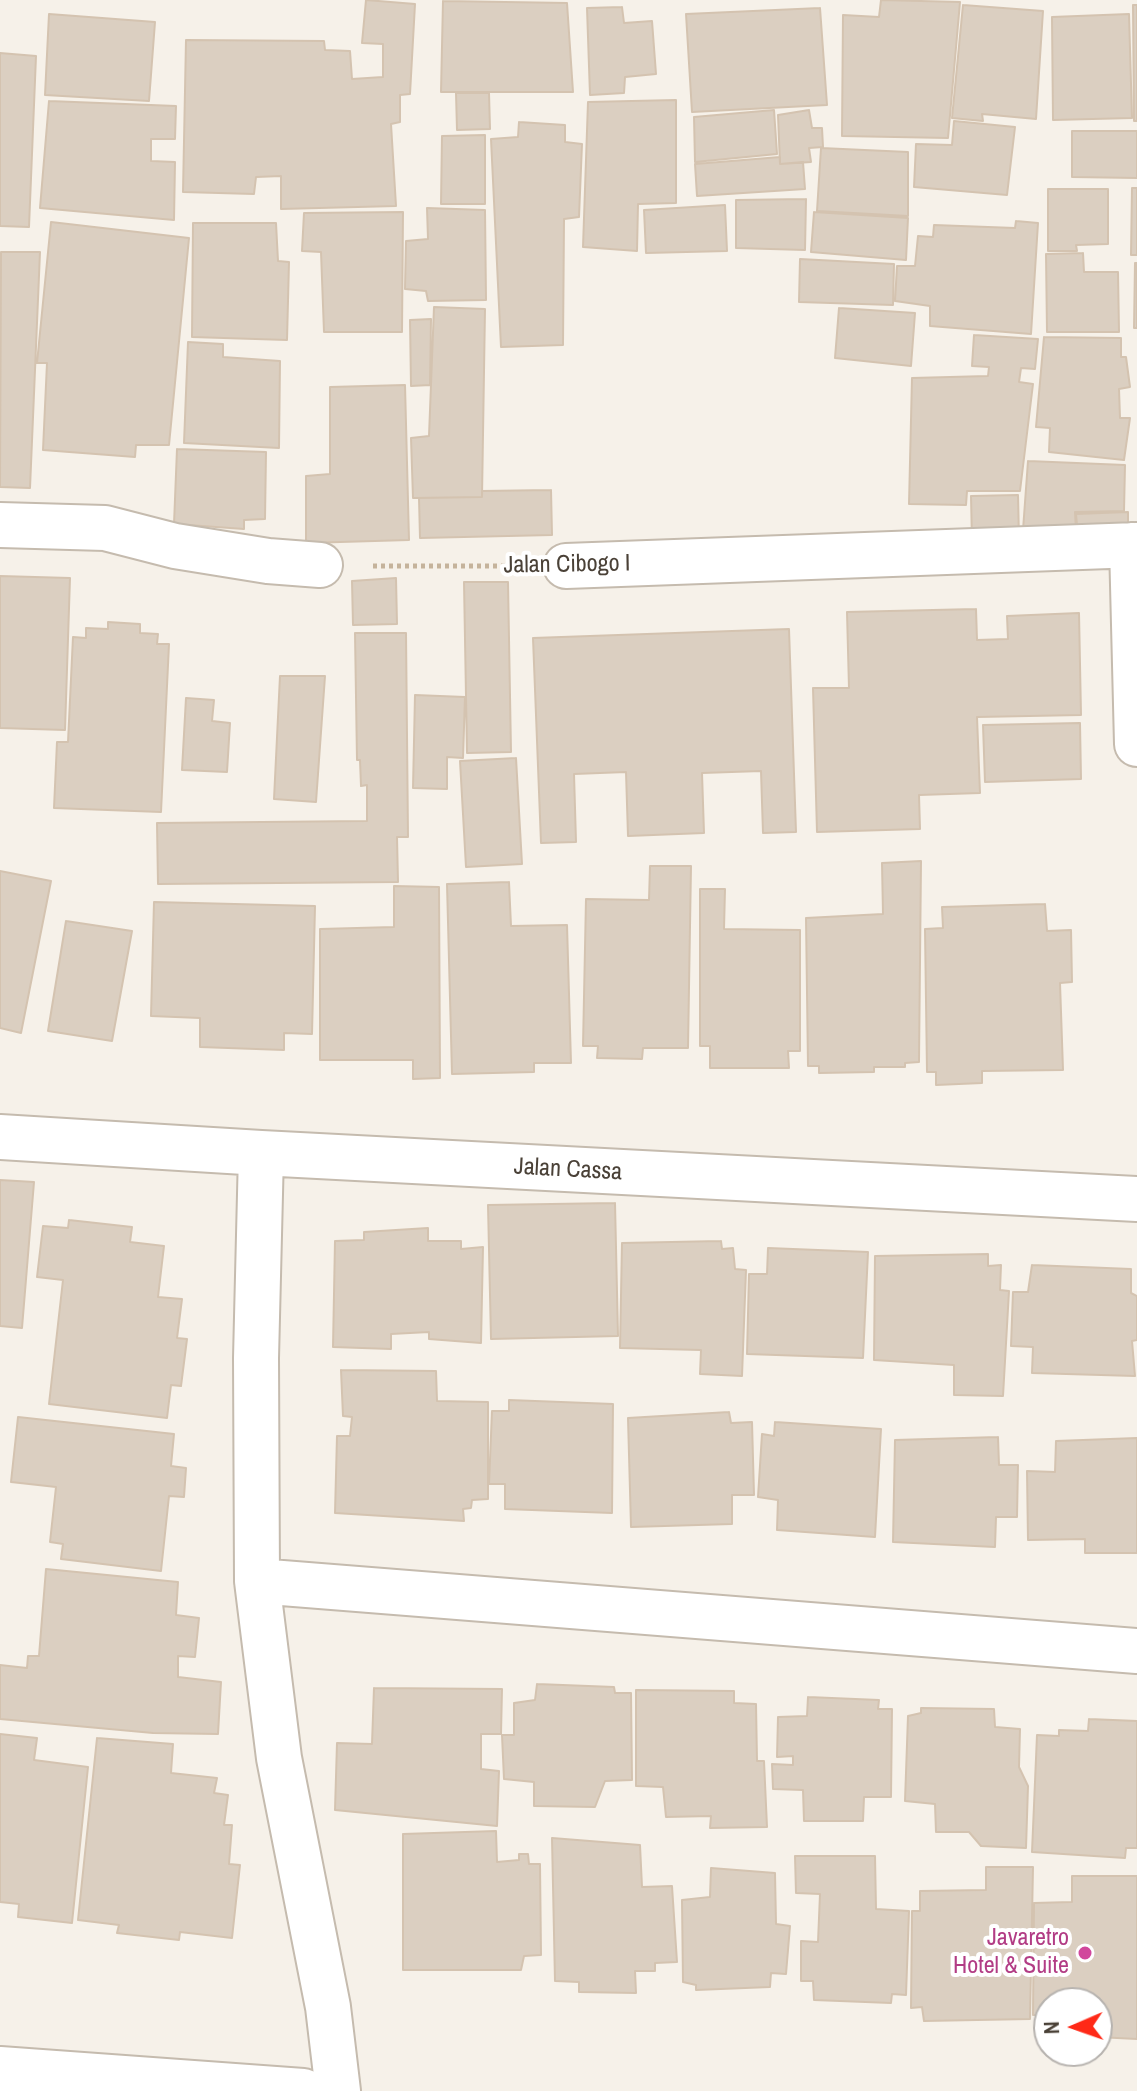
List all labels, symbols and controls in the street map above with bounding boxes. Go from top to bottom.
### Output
street label: Jalan Cibogo I [503,549,631,581]
street label: Jalan Cassa [513,1153,623,1187]
place label: Javaretro Hotel & Suite [953,1925,1069,1981]
marker: Javaretro Hotel & Suite [1076,1944,1094,1962]
north arrow [1033,1987,1113,2067]
text: N [1036,2021,1066,2035]

